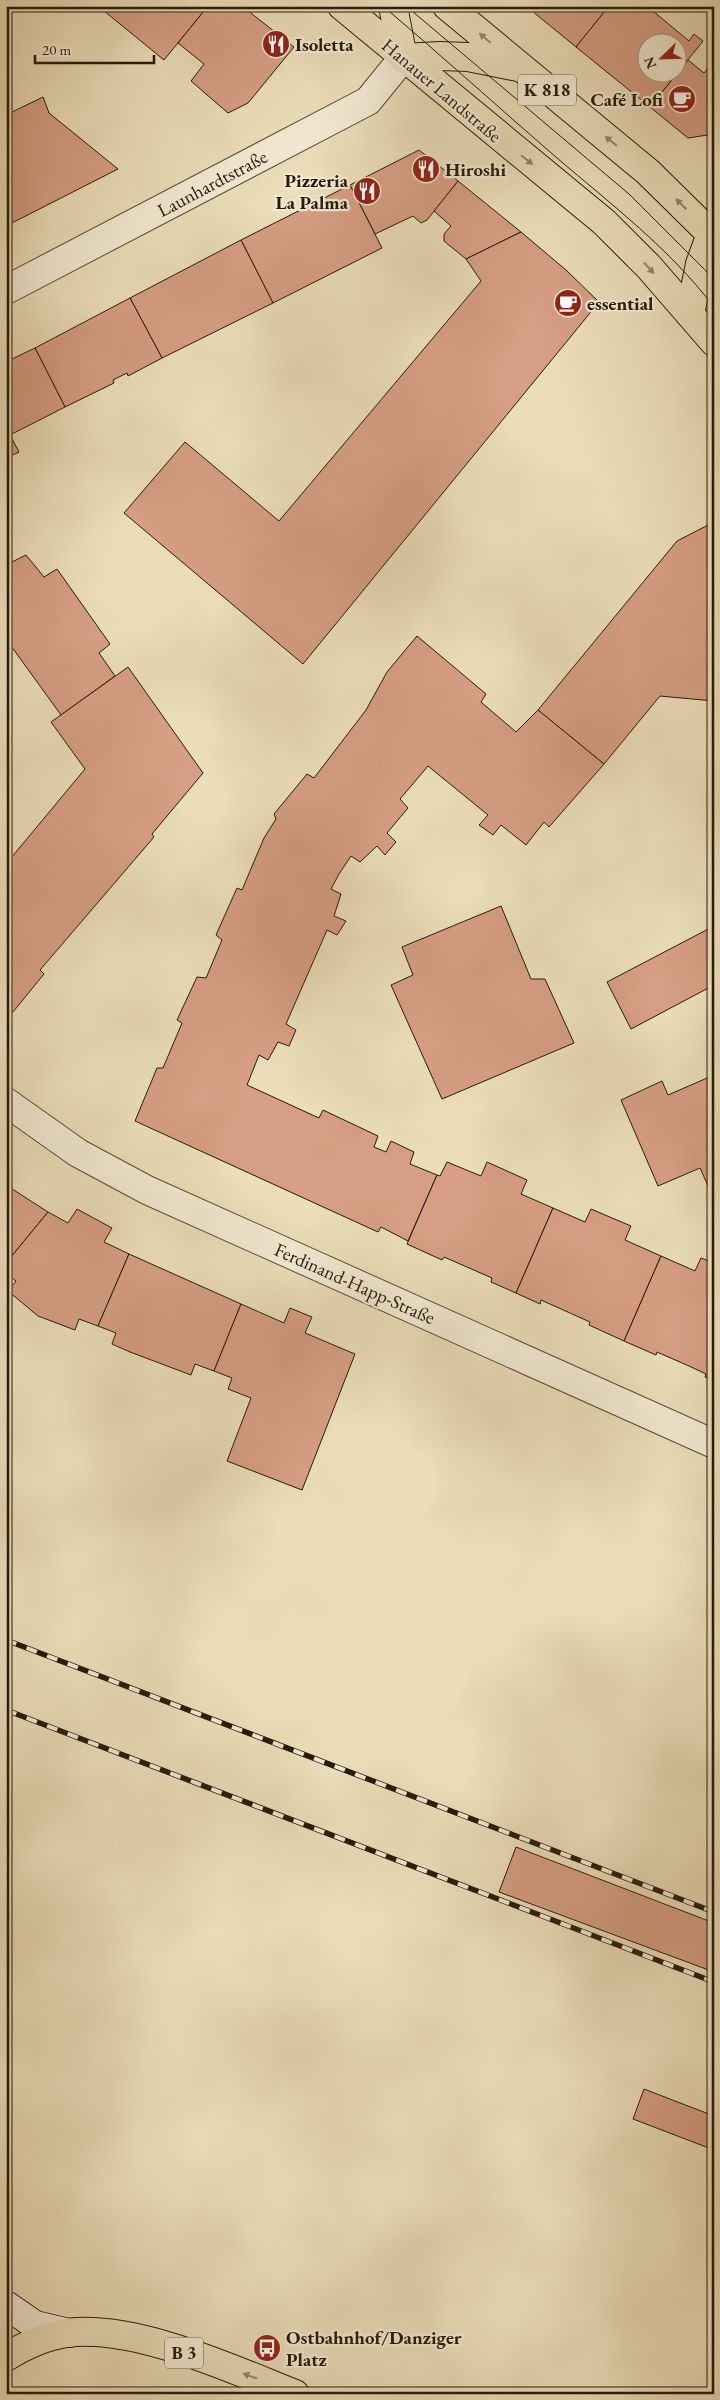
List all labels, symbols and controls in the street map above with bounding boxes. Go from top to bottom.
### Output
restaurant icon: Isoletta [261,29,291,59]
scale bar [35,32,154,64]
place label: Isoletta [295,32,354,57]
north arrow [638,32,688,82]
street label: Hanauer Landstraße [376,33,507,148]
one-way arrow [479,33,491,44]
text: 20 m [42,40,71,59]
text: N [639,54,661,72]
road number: K 818 [518,74,576,106]
cafe icon: Café Lofi [667,84,697,114]
place label: Café Lofi [590,87,663,112]
one-way arrow [604,135,617,146]
street label: Launhardtstraße [153,144,272,223]
restaurant icon: Hiroshi [411,154,441,184]
one-way arrow [521,155,534,166]
place label: Hiroshi [445,157,506,182]
place label: Pizzeria La Palma [276,168,349,215]
restaurant icon: Pizzeria La Palma [352,176,382,206]
one-way arrow [675,199,687,211]
one-way arrow [643,261,655,273]
cafe icon: essential [553,288,583,318]
place label: essential [587,291,654,316]
street label: Ferdinand-Happ-Straße [271,1237,439,1330]
place label: Ostbahnhof/Danziger Platz [286,2325,462,2372]
bus stop icon: Ostbahnhof/Danziger Platz [252,2333,282,2363]
road number: B 3 [165,2338,203,2368]
one-way arrow [242,2372,257,2379]

